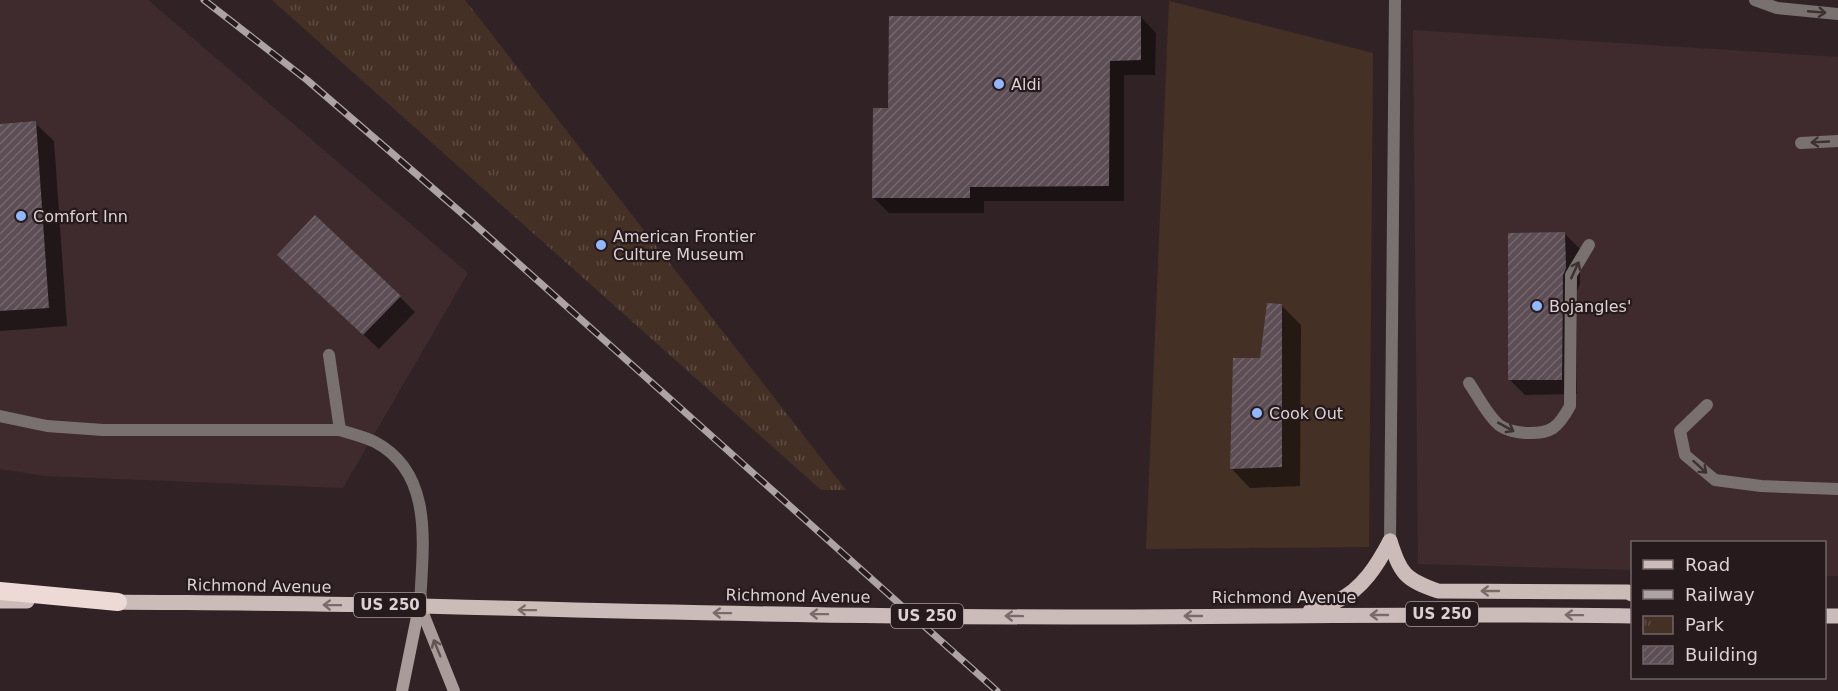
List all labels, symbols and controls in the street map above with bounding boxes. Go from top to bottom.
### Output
one-way arrow [1806,7,1826,18]
place label: Aldi [1011,75,1041,94]
marker: Aldi [992,77,1006,91]
one-way arrow [1810,137,1830,148]
place label: Comfort Inn [33,207,128,226]
marker: Comfort Inn [14,209,28,223]
place label: American Frontier Culture Museum [613,227,756,264]
marker: American Frontier Culture Museum [594,238,608,252]
one-way arrow [1570,261,1582,279]
place label: Bojangles' [1549,297,1631,316]
marker: Bojangles' [1530,299,1544,313]
place label: Cook Out [1269,404,1343,423]
marker: Cook Out [1250,406,1264,420]
one-way arrow [1497,421,1514,433]
one-way arrow [1692,460,1707,474]
legend [1631,541,1826,679]
text: Road [1685,554,1730,575]
street label: Richmond Avenue [186,575,332,597]
text: Railway [1685,584,1755,605]
street label: Richmond Avenue [725,585,871,607]
one-way arrow [1481,585,1501,597]
street label: Richmond Avenue [1212,588,1356,607]
road number: US 250 [354,593,426,617]
one-way arrow [323,599,343,610]
road number: US 250 [1406,602,1478,626]
one-way arrow [518,604,538,615]
road number: US 250 [891,604,963,628]
one-way arrow [713,607,733,619]
one-way arrow [810,609,830,620]
one-way arrow [1370,609,1390,621]
one-way arrow [1565,609,1585,621]
one-way arrow [1005,610,1025,622]
one-way arrow [1184,610,1204,622]
text: Park [1685,614,1724,635]
one-way arrow [431,640,442,658]
text: Building [1685,644,1758,665]

